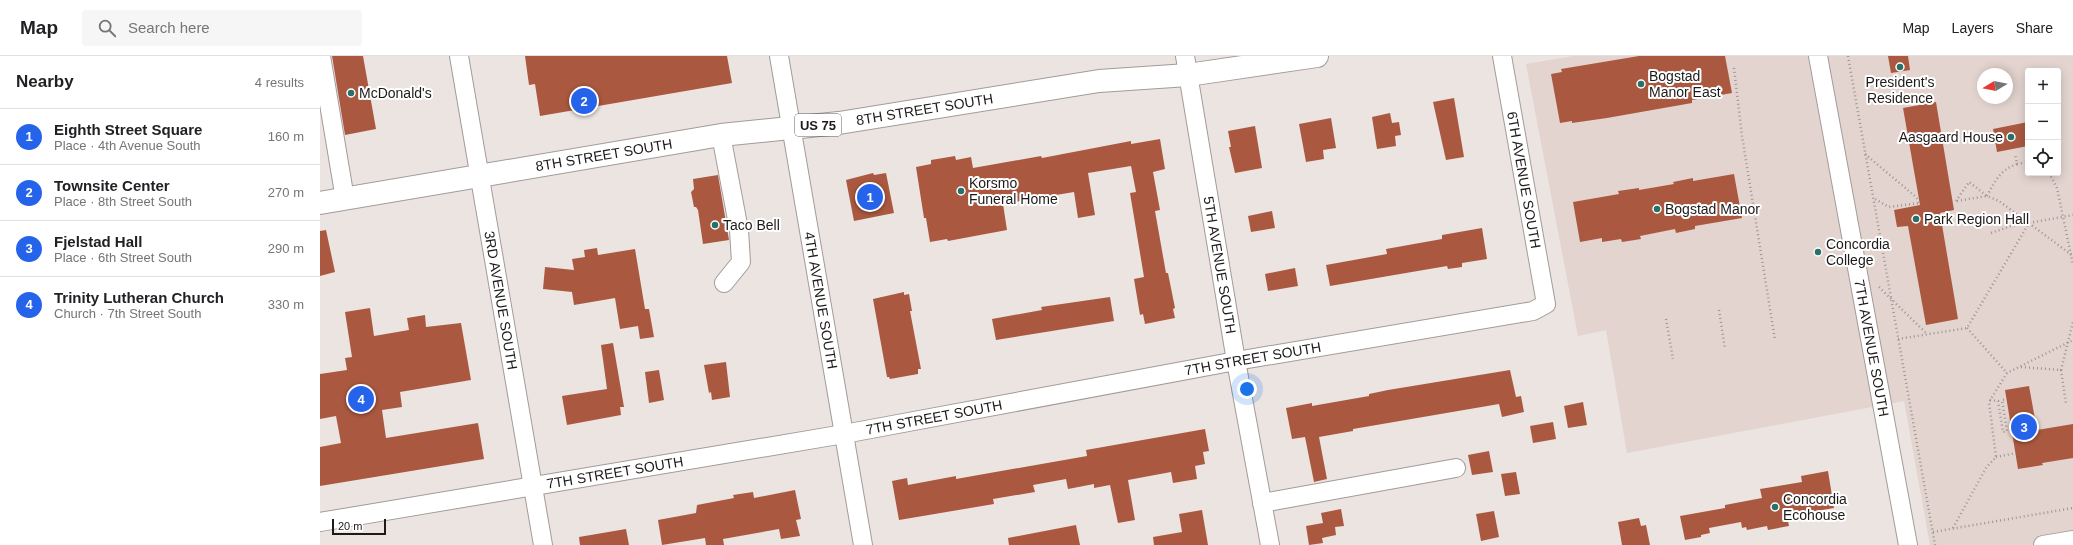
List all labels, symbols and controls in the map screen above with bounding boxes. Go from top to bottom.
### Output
search box [82,10,362,46]
text: Map [20,17,58,38]
icon: search [96,17,118,39]
text: Search here [128,19,210,36]
text: Map [1902,20,1930,36]
text: Layers [1952,20,1994,36]
text: Share [2016,20,2053,36]
marker: President's Residence [1895,62,1905,72]
place label: Bogstad Manor East [1649,68,1721,100]
north arrow [1977,68,2013,104]
map controls [2025,68,2061,176]
button: + [2025,68,2061,104]
text: Nearby [16,72,74,91]
place label: President's Residence [1866,74,1934,106]
text: 4 results [255,75,304,90]
marker: Bogstad Manor East [1636,79,1646,89]
place label: McDonald's [359,85,432,101]
pin: 2 [571,86,597,116]
marker: McDonald's [346,88,356,98]
street label: 8TH STREET SOUTH [855,90,994,128]
button: − [2025,104,2061,140]
street label: 6TH AVENUE SOUTH [1504,110,1544,250]
road number: US 75 [795,114,841,136]
text: Eighth Street Square [54,121,202,138]
text: 1 [25,129,33,144]
text: 160 m [268,129,304,144]
place label: Aasgaard House [1899,129,2003,145]
marker: Aasgaard House [2006,132,2016,142]
street label: 8TH STREET SOUTH [534,135,673,174]
text: Place · 4th Avenue South [54,138,200,153]
button: locate [2025,140,2061,176]
place label: Korsmo Funeral Home [969,175,1058,207]
text: Townsite Center [54,177,170,194]
pin: 1 [857,182,883,212]
text: 2 [25,185,33,200]
text: 270 m [268,185,304,200]
marker: Korsmo Funeral Home [956,186,966,196]
text: Place · 8th Street South [54,194,192,209]
street label: 5TH AVENUE SOUTH [1201,195,1239,335]
place label: Bogstad Manor [1665,201,1760,217]
marker: Bogstad Manor [1652,204,1662,214]
place label: Park Region Hall [1924,211,2029,227]
marker: Park Region Hall [1911,214,1921,224]
place label: Taco Bell [723,217,780,233]
marker: Taco Bell [710,220,720,230]
street label: 3RD AVENUE SOUTH [481,230,521,371]
street label: 4TH AVENUE SOUTH [801,230,841,370]
text: Fjelstad Hall [54,233,142,250]
place label: Concordia College [1826,236,1890,268]
text: 3 [25,241,33,256]
text: 290 m [268,241,304,256]
marker: Concordia College [1813,247,1823,257]
text: Place · 6th Street South [54,250,192,265]
street label: 7TH AVENUE SOUTH [1851,278,1892,418]
text: Trinity Lutheran Church [54,289,224,306]
text: 4 [25,297,33,312]
text: 330 m [268,297,304,312]
text: Church · 7th Street South [54,306,201,321]
street label: 7TH STREET SOUTH [1183,339,1322,378]
your location [1237,379,1257,399]
pin: 4 [348,384,374,414]
street label: 7TH STREET SOUTH [865,397,1004,438]
pin: 3 [2011,412,2037,442]
street label: 7TH STREET SOUTH [545,453,684,492]
place label: Concordia Ecohouse [1783,491,1847,523]
marker: Concordia Ecohouse [1770,502,1780,512]
scale bar [332,517,386,536]
text: 20 m [338,520,362,532]

